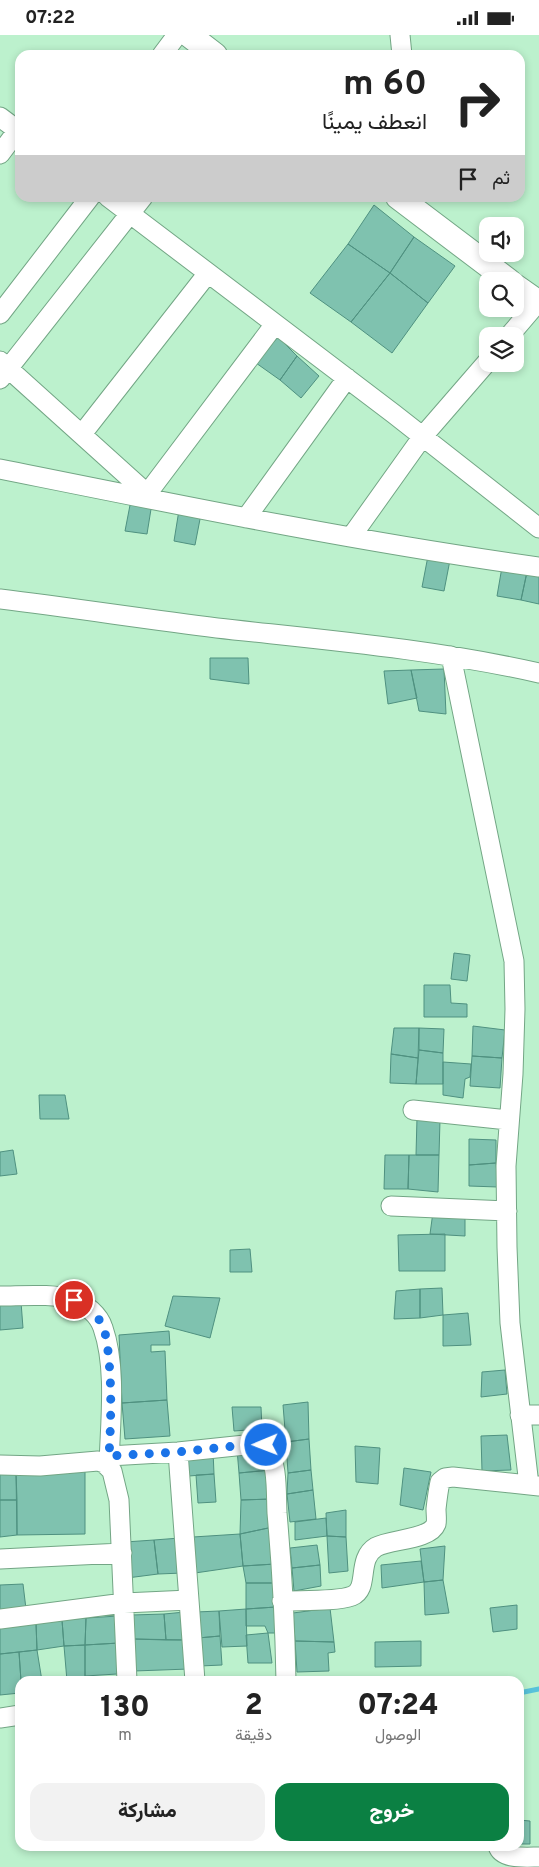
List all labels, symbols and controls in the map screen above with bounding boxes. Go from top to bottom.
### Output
text: 07:22 [25,6,75,30]
text: 60 m [343,63,427,107]
icon: right [445,70,510,135]
text: انعطف يمينًا [322,110,427,137]
icon: arrive [454,165,482,193]
text: ثم [492,167,510,191]
map controls [479,217,524,372]
button: sound [479,217,524,262]
button: search [479,272,524,317]
button: layers [479,327,524,372]
pin [53,1279,95,1321]
icon: arrive [60,1286,88,1314]
position arrow [239,1418,291,1470]
text: 2 [244,1688,263,1725]
text: 07:24 [357,1688,439,1725]
text: 130 [100,1690,150,1727]
text: m [118,1726,132,1746]
text: دقيقة [235,1726,272,1746]
text: الوصول [375,1726,421,1746]
button: مشاركة [30,1783,265,1841]
button: خروج [275,1783,509,1841]

